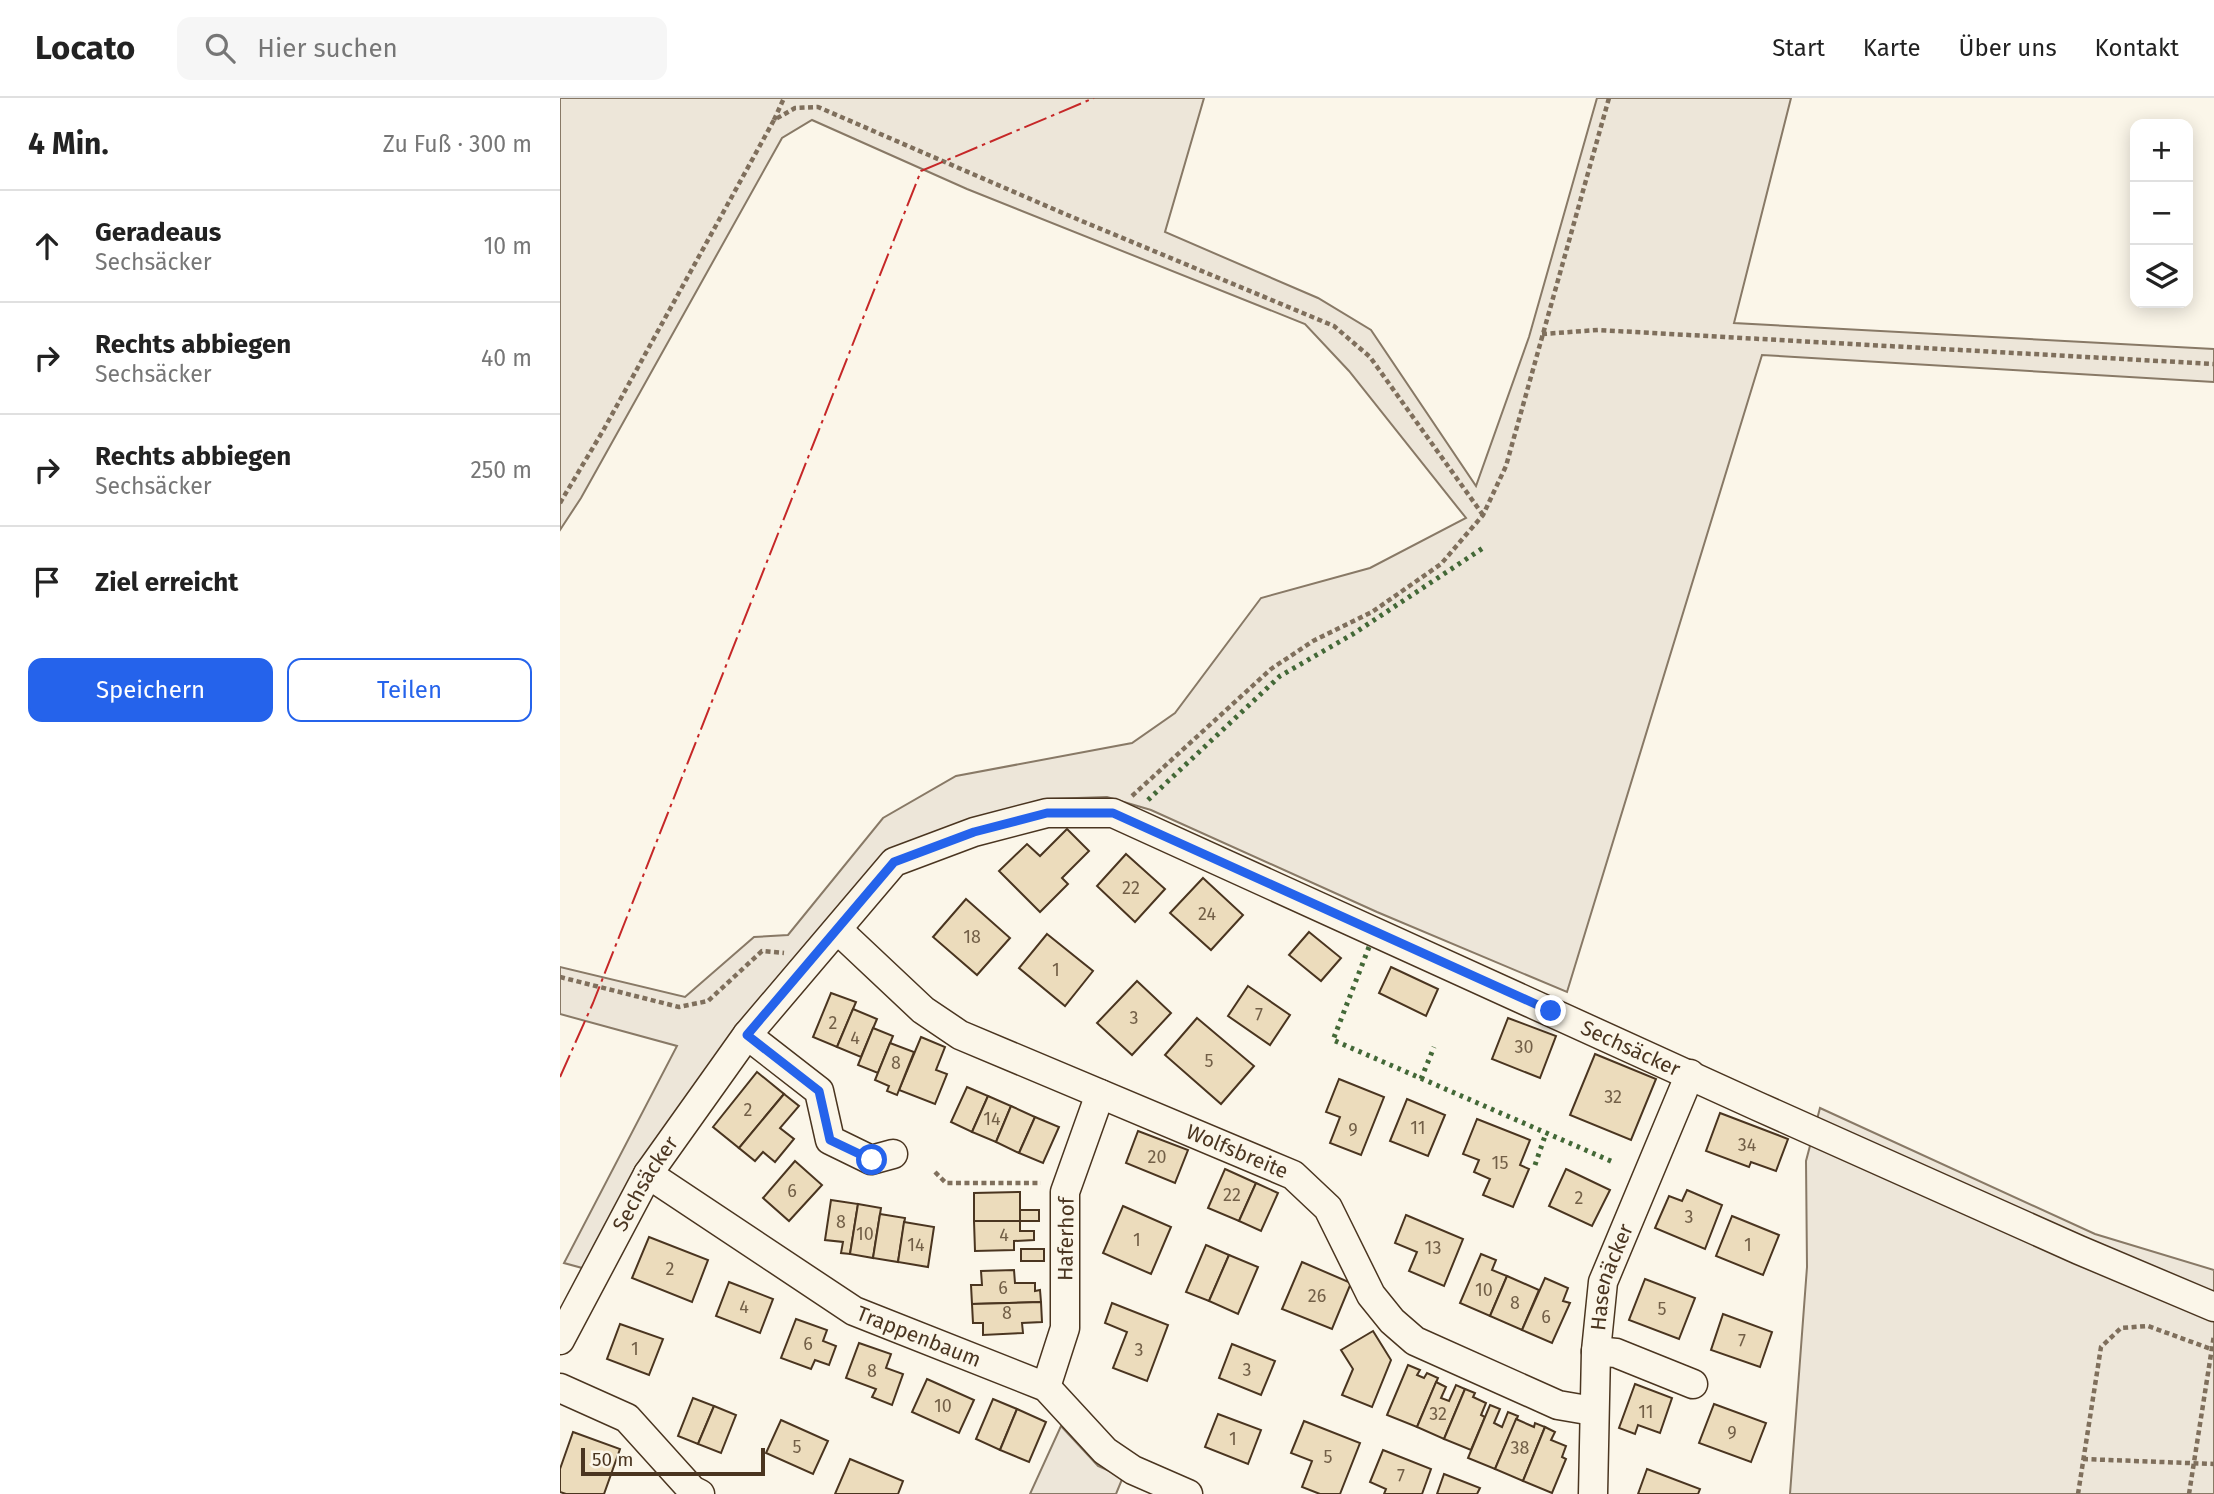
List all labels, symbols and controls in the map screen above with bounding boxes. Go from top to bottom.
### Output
search box [177,17,667,80]
text: Locato [35,28,135,68]
icon: search [201,29,239,67]
text: Hier suchen [257,33,398,64]
text: Start [1772,34,1825,62]
text: Karte [1863,34,1921,62]
text: Über uns [1959,34,2057,62]
text: Kontakt [2095,34,2179,62]
map controls [2130,119,2193,308]
button: + [2130,119,2193,182]
text: 4 Min. [28,126,109,162]
text: Zu Fuß · 300 m [383,130,532,158]
button: − [2130,182,2193,245]
text: Geradeaus [95,217,221,248]
icon: ahead [28,227,66,265]
text: 10 m [483,232,532,260]
button: layers [2130,245,2193,308]
text: Sechsäcker [95,248,212,276]
text: Rechts abbiegen [95,329,291,360]
icon: right [28,339,66,377]
text: 40 m [481,344,532,372]
text: Sechsäcker [95,360,212,388]
text: Rechts abbiegen [95,441,291,472]
icon: right [28,451,66,489]
text: 250 m [470,456,532,484]
text: Sechsäcker [95,472,212,500]
icon: arrive [28,563,66,601]
text: Ziel erreicht [95,567,238,598]
button: Speichern [28,658,273,722]
button: Teilen [287,658,532,722]
house number: 22 [1122,877,1140,899]
house number: 24 [1198,903,1216,925]
house number: 18 [963,926,981,948]
house number: 1 [1052,959,1060,981]
route end [1535,995,1566,1026]
house number: 7 [1255,1004,1263,1026]
house number: 3 [1130,1007,1138,1029]
house number: 2 [829,1012,838,1034]
street label: Sechsäcker [1577,1015,1684,1082]
house number: 4 [850,1027,860,1049]
house number: 30 [1514,1036,1534,1058]
house number: 5 [1204,1050,1214,1072]
house number: 8 [891,1052,901,1074]
house number: 32 [1604,1086,1622,1108]
house number: 2 [744,1099,753,1121]
house number: 14 [983,1108,1001,1130]
house number: 11 [1410,1117,1426,1139]
street label: Wolfsbreite [1182,1119,1292,1184]
house number: 9 [1348,1119,1358,1141]
street label: Sechsäcker [607,1131,684,1236]
house number: 34 [1738,1134,1757,1156]
route start [856,1144,887,1175]
house number: 20 [1148,1146,1166,1168]
house number: 15 [1492,1152,1508,1174]
house number: 6 [787,1180,797,1202]
house number: 22 [1223,1184,1241,1206]
house number: 2 [1575,1187,1584,1209]
street label: Haferhof [1052,1195,1080,1281]
house number: 3 [1685,1206,1693,1228]
house number: 8 [836,1211,846,1233]
street label: Hasenäcker [1585,1220,1639,1332]
house number: 10 [856,1223,874,1245]
house number: 4 [999,1224,1009,1246]
house number: 1 [1133,1229,1141,1251]
house number: 14 [907,1234,925,1256]
house number: 1 [1744,1234,1752,1256]
house number: 13 [1425,1237,1441,1259]
house number: 2 [666,1258,675,1280]
house number: 6 [998,1277,1008,1299]
house number: 10 [1475,1279,1493,1301]
house number: 26 [1308,1285,1326,1307]
house number: 8 [1510,1292,1520,1314]
house number: 4 [739,1296,749,1318]
house number: 5 [1657,1298,1667,1320]
street label: Trappenbaum [853,1300,985,1373]
house number: 8 [1002,1302,1012,1324]
house number: 6 [1541,1306,1551,1328]
house number: 7 [1738,1330,1746,1352]
house number: 6 [803,1333,813,1355]
house number: 1 [631,1338,639,1360]
house number: 3 [1135,1339,1143,1361]
house number: 3 [1243,1359,1251,1381]
house number: 8 [867,1360,877,1382]
house number: 10 [934,1395,952,1417]
house number: 11 [1638,1401,1654,1423]
house number: 32 [1429,1403,1447,1425]
house number: 9 [1727,1422,1737,1444]
house number: 1 [1229,1428,1237,1450]
house number: 5 [792,1436,802,1458]
house number: 38 [1511,1437,1530,1459]
scale bar [581,1445,765,1477]
house number: 5 [1323,1446,1333,1468]
text: 50 m [592,1448,633,1471]
house number: 7 [1397,1465,1405,1487]

